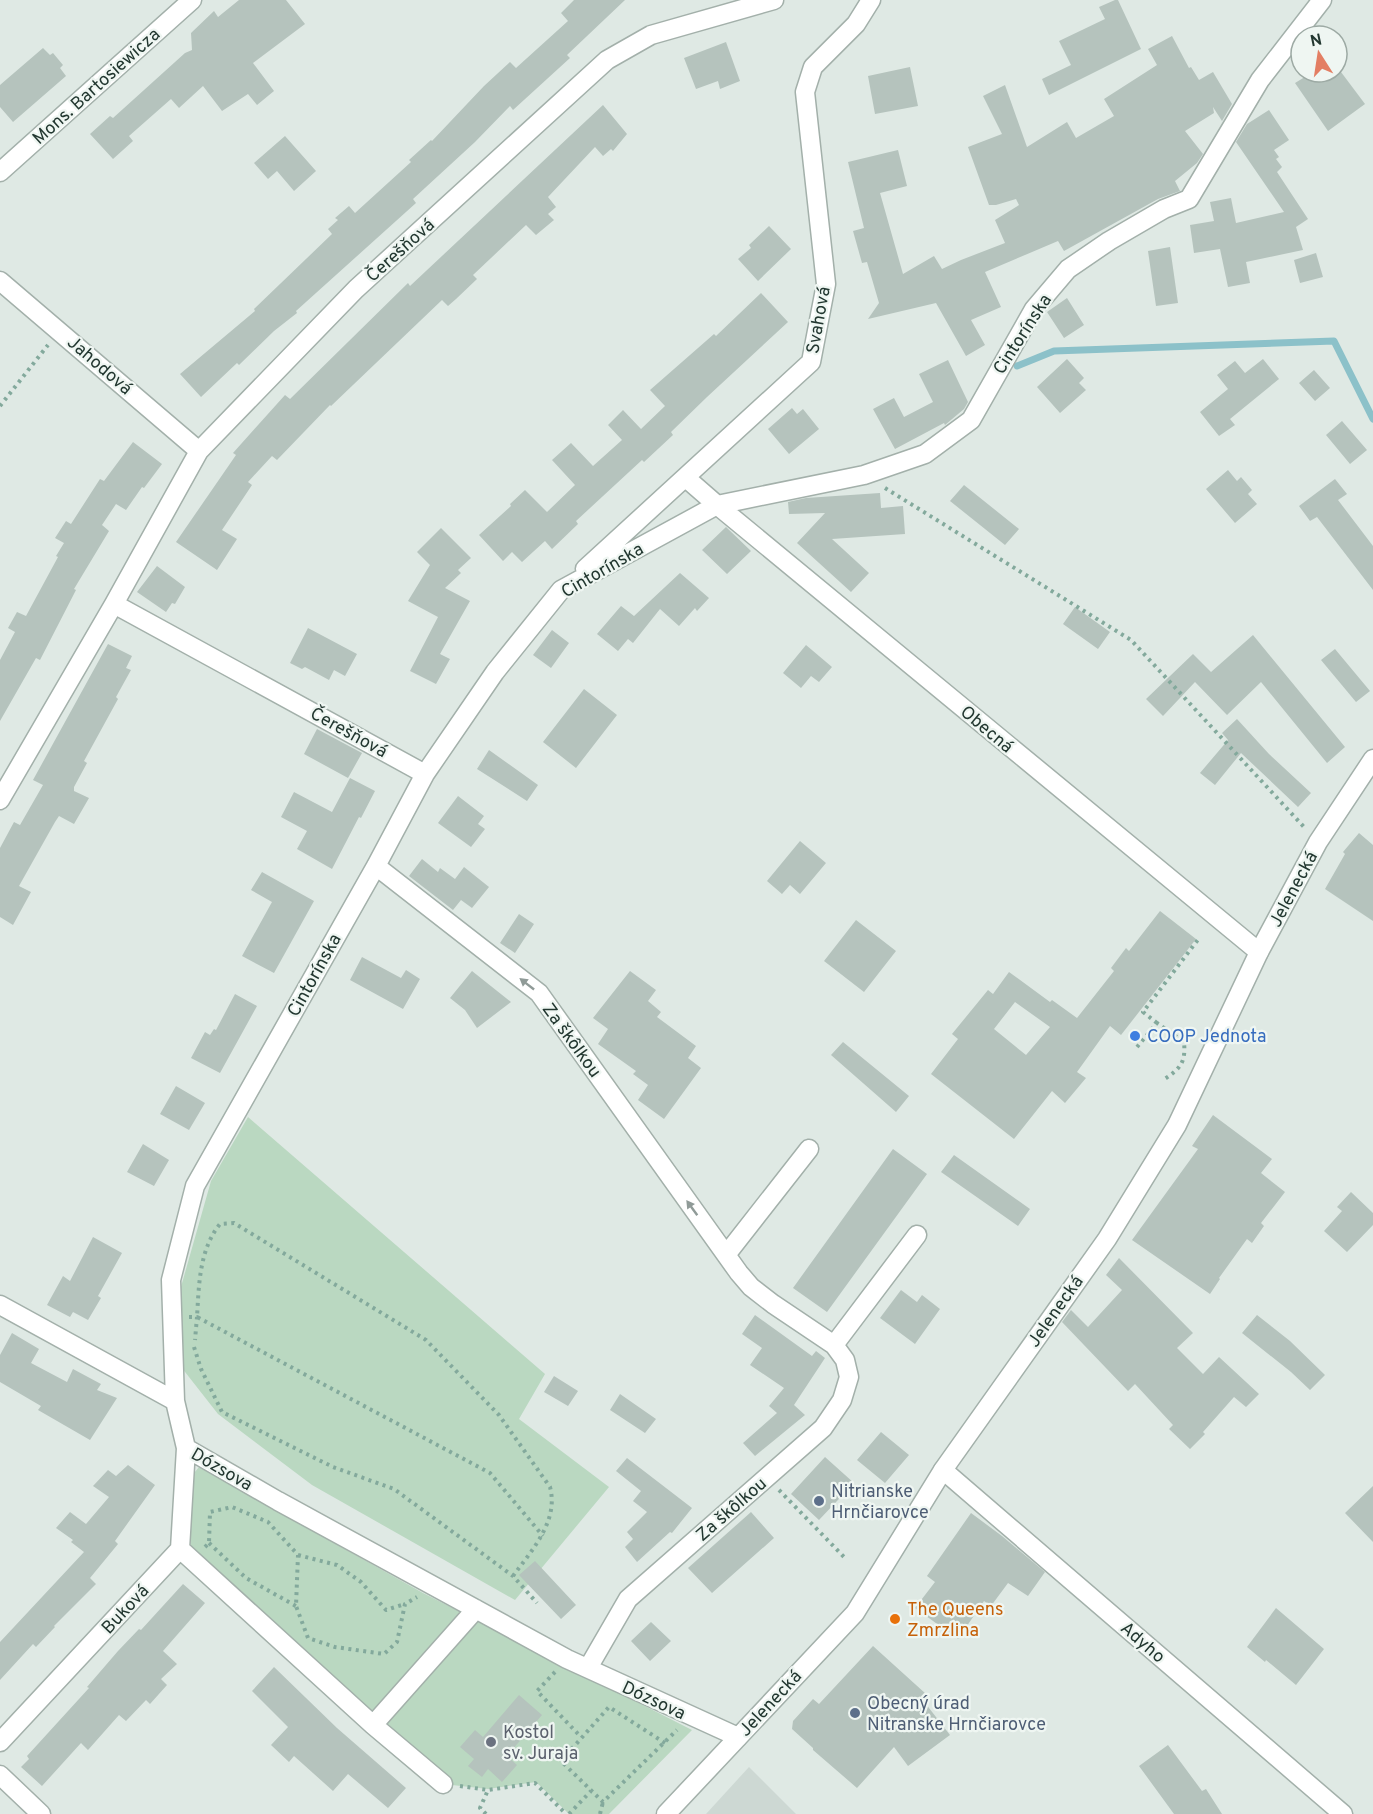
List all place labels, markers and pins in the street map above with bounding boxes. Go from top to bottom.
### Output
place label: COOP Jednota [1147,1026,1266,1049]
marker: COOP Jednota [1128,1029,1142,1043]
place label: Nitrianske Hrnčiarovce [831,1481,929,1525]
marker: Nitrianske Hrnčiarovce [812,1494,826,1508]
place label: The Queens Zmrzlina [907,1599,1003,1643]
marker: The Queens Zmrzlina [888,1612,902,1626]
place label: Obecný úrad Nitranske Hrnčiarovce [867,1693,1046,1737]
marker: Obecný úrad Nitranske Hrnčiarovce [848,1706,862,1720]
place label: Kostol sv. Juraja [503,1722,578,1766]
marker: Kostol sv. Juraja [484,1735,498,1749]

